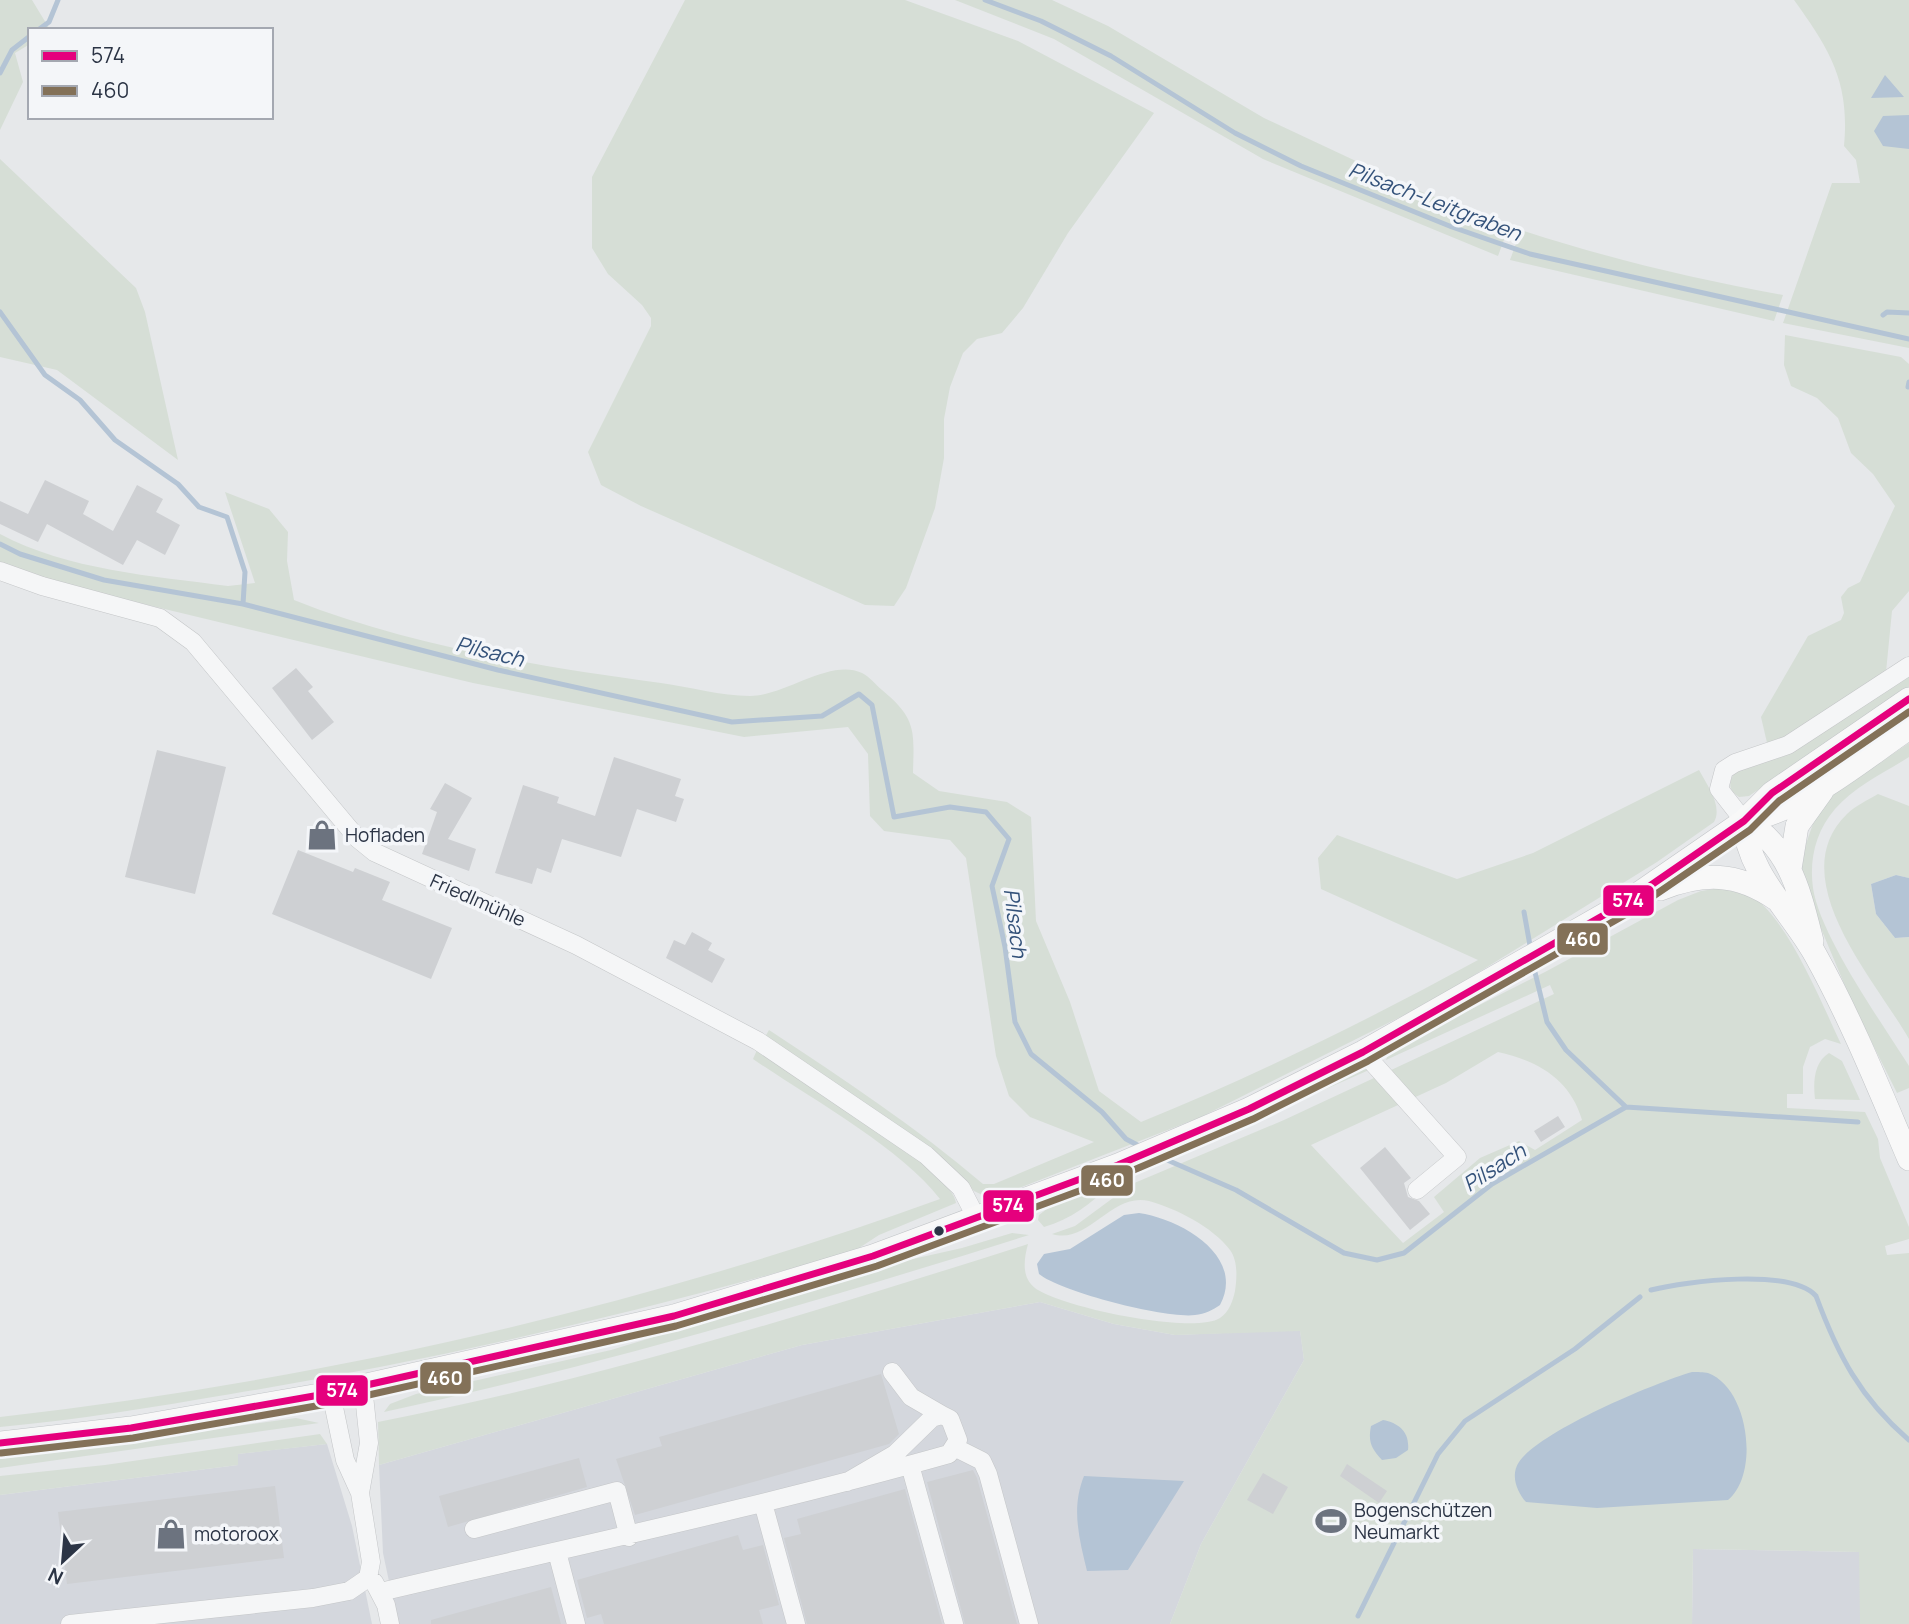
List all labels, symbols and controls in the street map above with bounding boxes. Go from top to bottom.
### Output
legend [28,28,273,119]
text: 574 [91,41,125,69]
text: 460 [91,76,129,104]
water label: Pilsach-Leitgraben [1345,155,1527,247]
water label: Pilsach [453,629,528,673]
shop icon: Hofladen [305,818,339,852]
place label: Hofladen [345,822,425,848]
street label: Friedlmühle [426,867,530,933]
line badge: 574 [1602,884,1655,917]
water label: Pilsach [998,887,1034,961]
text: 574 [1612,887,1644,913]
line badge: 460 [1556,922,1609,956]
text: 460 [1565,926,1601,952]
water label: Pilsach [1457,1136,1532,1198]
line badge: 460 [1080,1164,1134,1197]
text: 460 [1089,1167,1125,1193]
line badge: 574 [982,1189,1035,1223]
text: 574 [992,1192,1024,1218]
unlabelled marker [932,1224,946,1238]
line badge: 460 [419,1361,472,1395]
text: 460 [427,1365,463,1391]
line badge: 574 [315,1374,369,1407]
text: 574 [326,1377,358,1403]
place label: Bogenschützen Neumarkt [1354,1497,1492,1545]
sports icon: Bogenschützen Neumarkt [1314,1504,1348,1538]
shop icon: motoroox [154,1517,188,1551]
place label: motoroox [194,1521,279,1547]
north arrow [28,1526,98,1596]
text: N [44,1562,67,1591]

